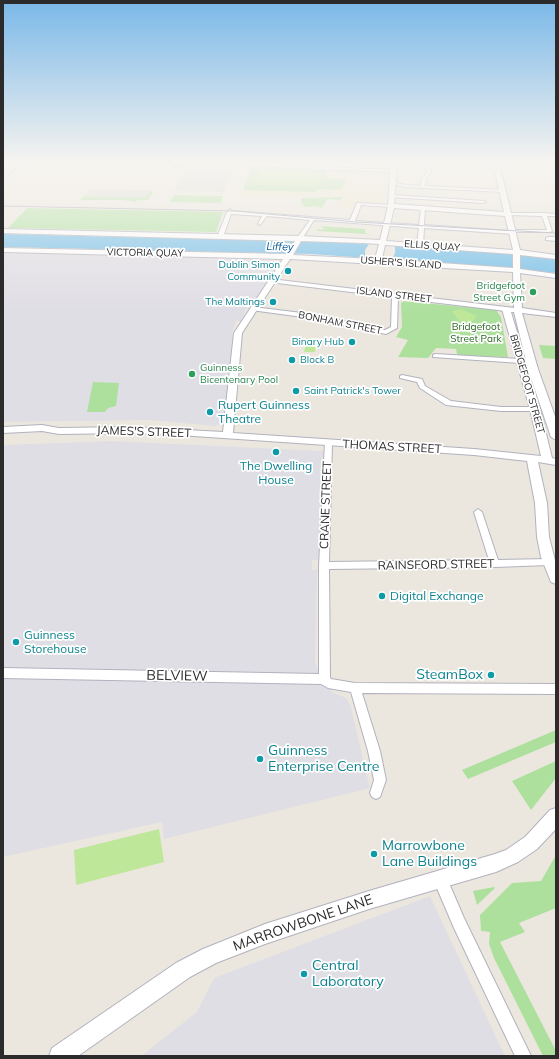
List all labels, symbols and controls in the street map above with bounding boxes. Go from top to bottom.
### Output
street label: ELLIS QUAY [404,238,460,254]
water label: Liffey [266,240,294,254]
street label: VICTORIA QUAY [106,246,184,260]
street label: USHER'S ISLAND [360,254,442,272]
place label: Dublin Simon Community [219,259,280,282]
marker: Dublin Simon Community [283,266,293,276]
place label: Bridgefoot Street Gym [473,280,525,304]
street label: ISLAND STREET [356,284,432,306]
marker: Bridgefoot Street Gym [528,287,538,297]
place label: The Maltings [205,296,265,308]
marker: The Maltings [268,297,278,307]
street label: BONHAM STREET [297,309,383,337]
park label: Bridgefoot Street Park [450,321,502,344]
street label: BRIDGEFOOT STREET [507,333,547,435]
place label: Binary Hub [292,336,344,348]
marker: Binary Hub [347,337,357,347]
place label: Block B [300,354,334,366]
marker: Block B [287,355,297,365]
place label: Guinness Bicentenary Pool [200,362,278,386]
marker: Guinness Bicentenary Pool [187,369,197,379]
place label: Saint Patrick's Tower [304,385,401,397]
marker: Saint Patrick's Tower [291,386,301,396]
place label: Rupert Guinness Theatre [218,398,310,426]
marker: Rupert Guinness Theatre [205,407,215,417]
street label: JAMES'S STREET [96,423,192,441]
street label: THOMAS STREET [342,437,442,457]
marker: The Dwelling House [271,447,281,457]
place label: The Dwelling House [240,459,312,487]
street label: CRANE STREET [317,461,335,549]
street label: RAINSFORD STREET [377,557,495,573]
place label: Digital Exchange [390,589,484,603]
marker: Digital Exchange [377,591,387,601]
place label: Guinness Storehouse [24,628,87,656]
marker: Guinness Storehouse [11,637,21,647]
street label: BELVIEW [146,667,208,685]
place label: SteamBox [416,667,483,683]
marker: SteamBox [486,670,496,680]
place label: Guinness Enterprise Centre [268,743,379,776]
marker: Guinness Enterprise Centre [255,754,265,764]
place label: Marrowbone Lane Buildings [382,838,477,870]
marker: Marrowbone Lane Buildings [369,849,379,859]
street label: MARROWBONE LANE [231,891,375,955]
place label: Central Laboratory [312,958,384,990]
marker: Central Laboratory [299,969,309,979]

